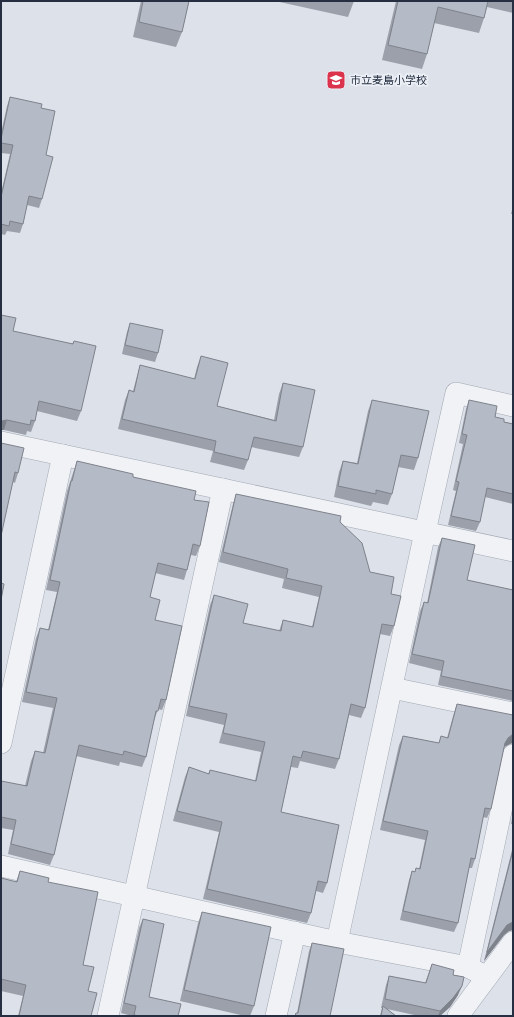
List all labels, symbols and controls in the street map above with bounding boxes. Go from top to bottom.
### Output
school or university icon: 市立麦島小学校 [325,69,347,91]
place label: 市立麦島小学校 [350,74,427,86]

